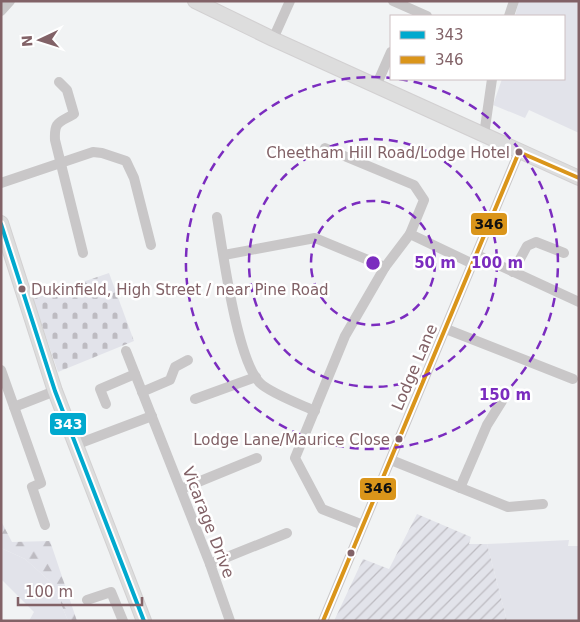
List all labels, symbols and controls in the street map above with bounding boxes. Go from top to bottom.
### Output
north arrow [15,15,65,65]
legend [390,15,565,80]
text: 343 [435,26,464,44]
text: N [19,35,35,47]
text: 346 [435,51,464,69]
place label: Cheetham Hill Road/Lodge Hotel [266,144,510,162]
marker: Cheetham Hill Road/Lodge Hotel [514,147,524,157]
line badge: 346 [470,212,508,236]
text: 346 [474,216,504,232]
centre of rings [364,254,382,272]
text: 50 m [414,254,456,272]
text: 100 m [471,254,523,272]
place label: Dukinfield, High Street / near Pine Road [31,281,329,299]
marker: Dukinfield, High Street / near Pine Road [17,284,27,294]
street label: Lodge Lane [388,321,441,413]
text: 150 m [479,386,531,404]
line badge: 343 [49,412,87,436]
text: 343 [53,416,83,432]
place label: Lodge Lane/Maurice Close [193,431,390,449]
marker: Lodge Lane/Maurice Close [394,434,404,444]
street label: Vicarage Drive [179,464,239,581]
line badge: 346 [359,477,397,501]
text: 346 [363,480,393,496]
unlabelled marker [346,548,356,558]
scale bar [18,574,141,606]
text: 100 m [25,583,73,601]

